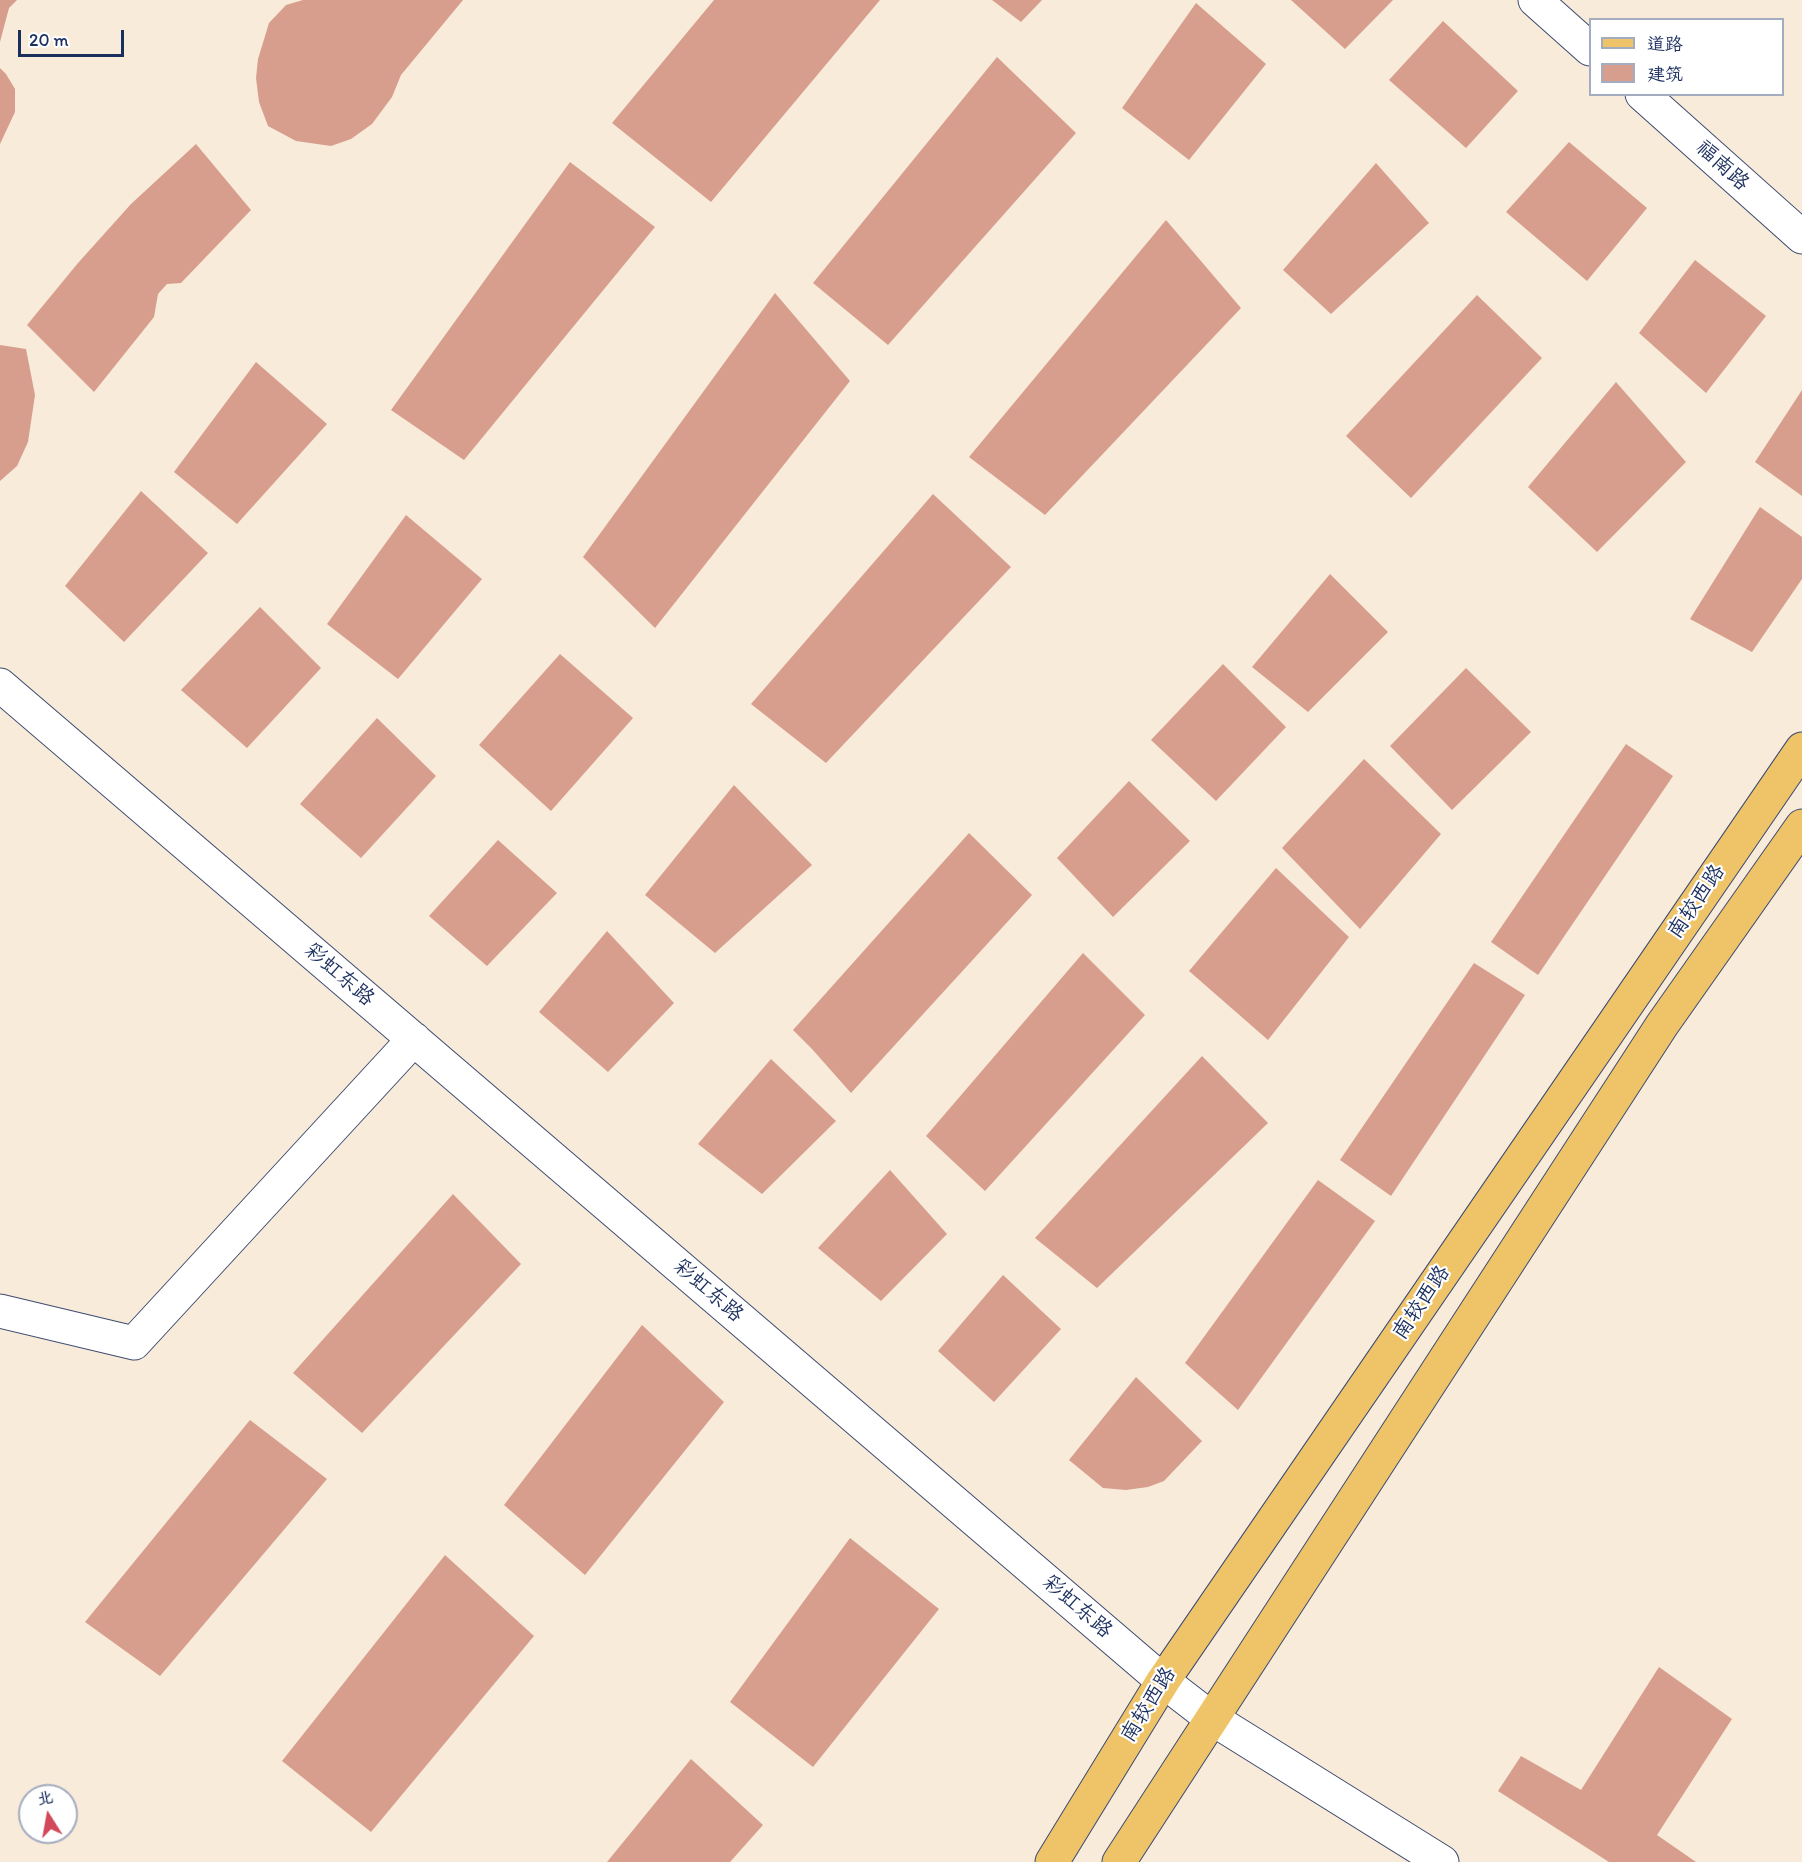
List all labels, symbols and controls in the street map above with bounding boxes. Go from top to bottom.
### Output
scale bar [21,18,128,56]
legend [1589,18,1784,96]
text: 20 m [29,29,69,51]
text: 道路 [1647,33,1683,55]
text: 建筑 [1647,63,1683,85]
street label: 福南路 [1690,136,1754,196]
street label: 南较西路 [1663,860,1731,944]
street label: 彩虹东路 [299,938,379,1012]
street label: 彩虹东路 [668,1254,748,1328]
street label: 南较西路 [1388,1261,1456,1345]
street label: 彩虹东路 [1037,1570,1117,1644]
street label: 南较西路 [1116,1663,1182,1747]
north arrow [18,1784,78,1844]
text: 北 [35,1787,55,1809]

